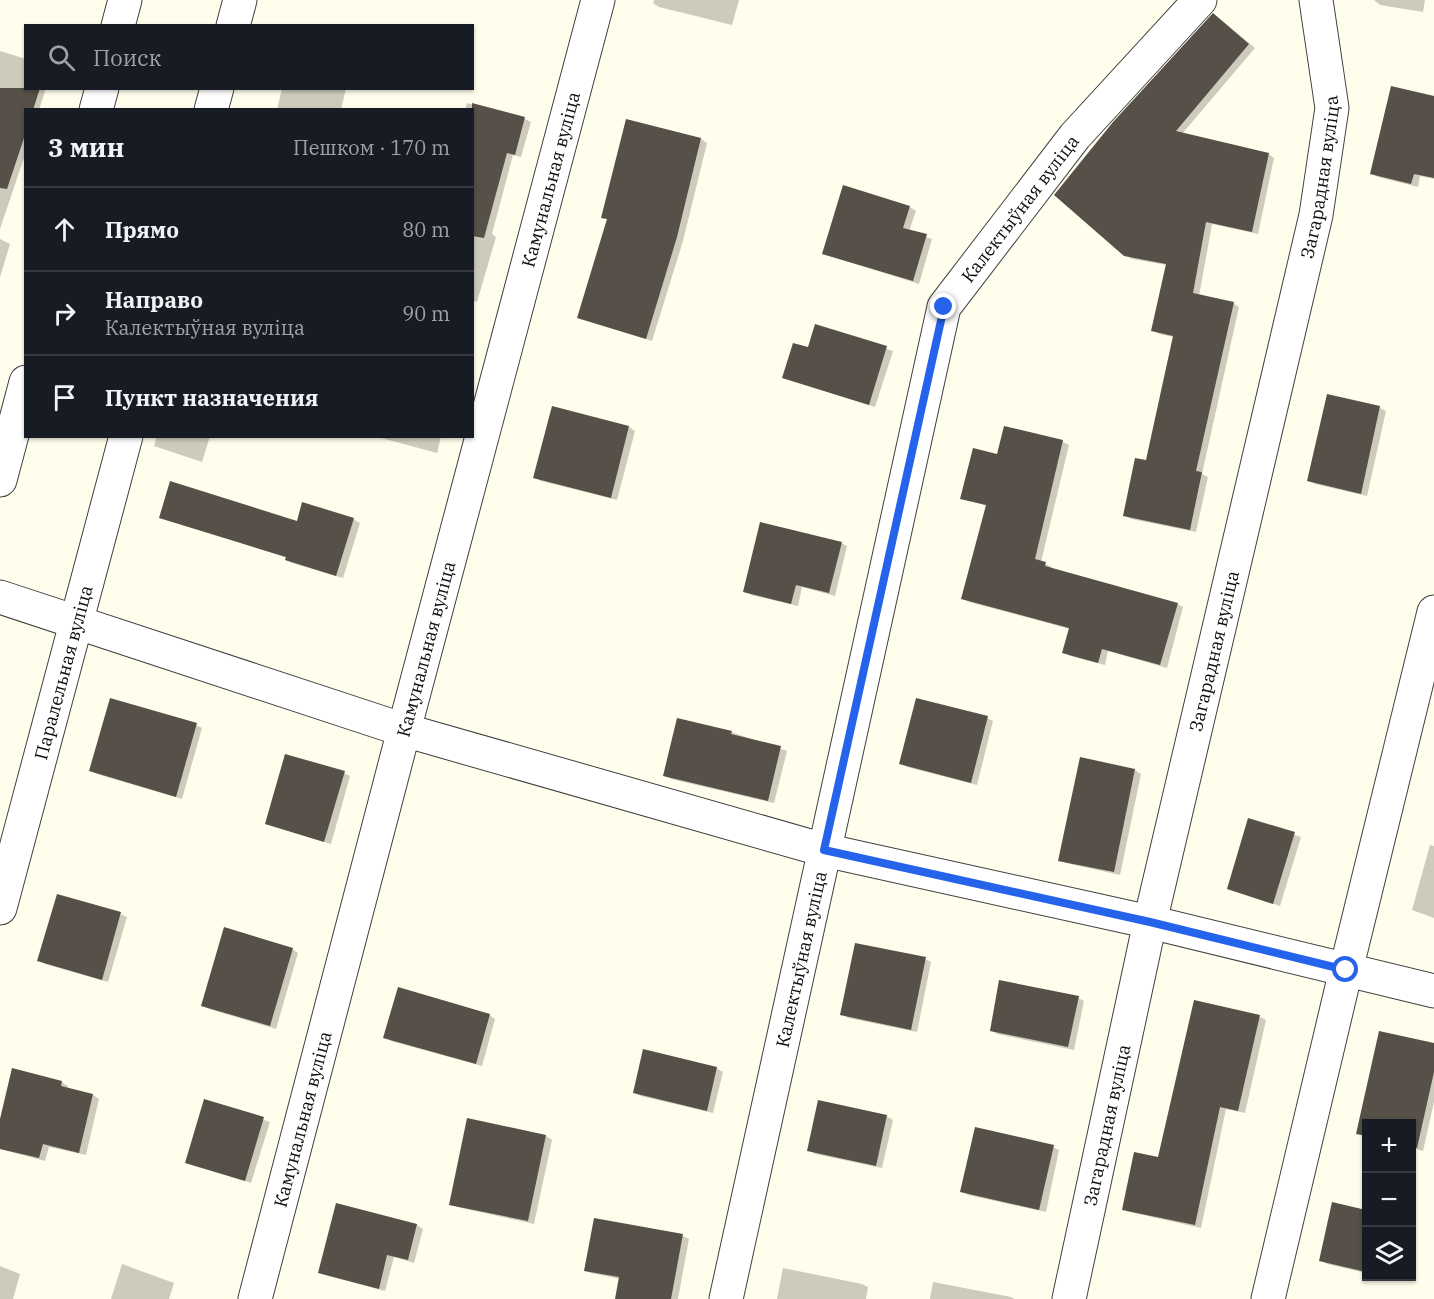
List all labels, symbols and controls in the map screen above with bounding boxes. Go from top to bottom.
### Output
search box [24,24,474,90]
icon: search [45,41,78,74]
text: Поиск [93,43,161,72]
street label: Камунальная вуліца [516,89,585,270]
street label: Загарадная вуліца [1295,94,1344,261]
text: 3 мин [48,130,124,164]
street label: Калектыўная вуліца [956,130,1084,287]
text: Пешком · 170 m [293,134,450,161]
icon: ahead [48,213,81,246]
text: Прямо [105,215,179,244]
text: 80 m [402,216,450,243]
text: Направо [105,285,203,314]
route end [930,293,956,319]
icon: right [48,297,81,330]
text: 90 m [402,300,450,327]
text: Калектыўная вуліца [105,314,305,341]
icon: arrive [48,381,81,414]
text: Пункт назначения [105,383,319,412]
street label: Камунальная вуліца [391,558,460,739]
street label: Загарадная вуліца [1184,568,1244,734]
street label: Паралельная вуліца [29,582,97,762]
street label: Калектыўная вуліца [770,869,831,1049]
route start [1332,956,1358,982]
street label: Камунальная вуліца [268,1028,336,1210]
street label: Загарадная вуліца [1078,1042,1135,1208]
map controls [1362,1119,1416,1281]
button: + [1362,1119,1416,1173]
button: − [1362,1173,1416,1227]
button: layers [1362,1227,1416,1281]

